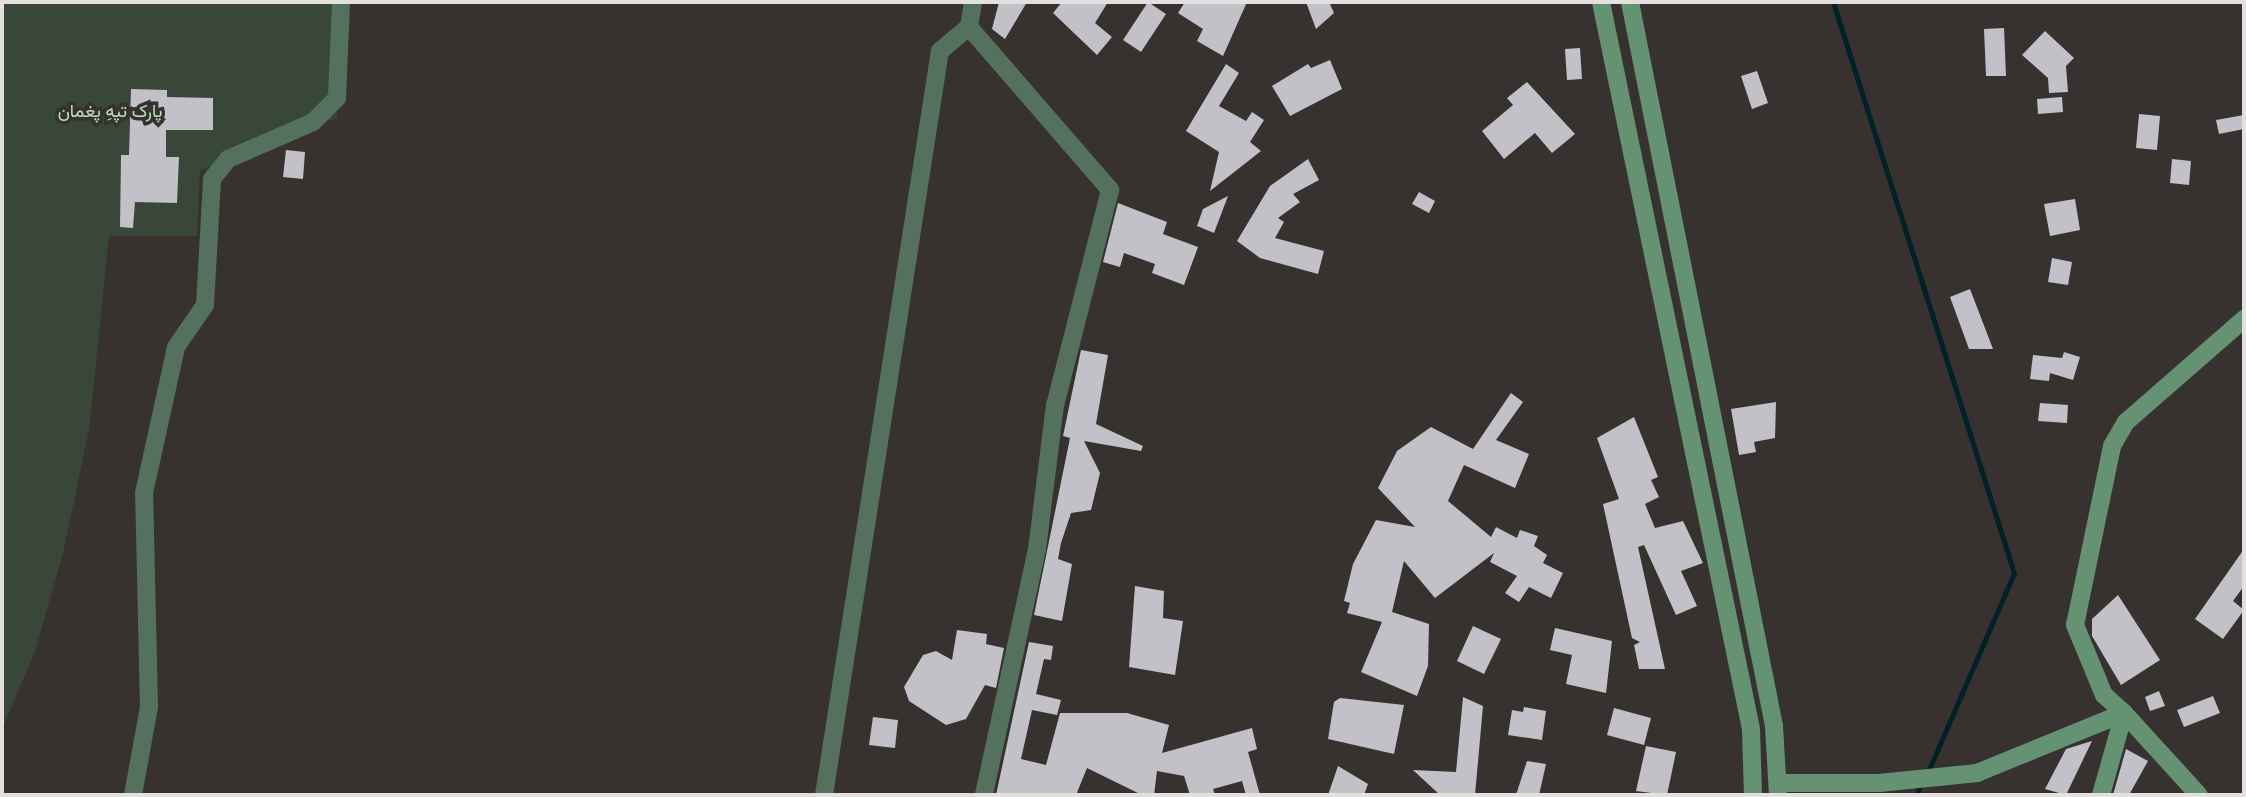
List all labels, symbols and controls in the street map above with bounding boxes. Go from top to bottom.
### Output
park label: پارک تپهِ پغمان [58,100,162,122]

